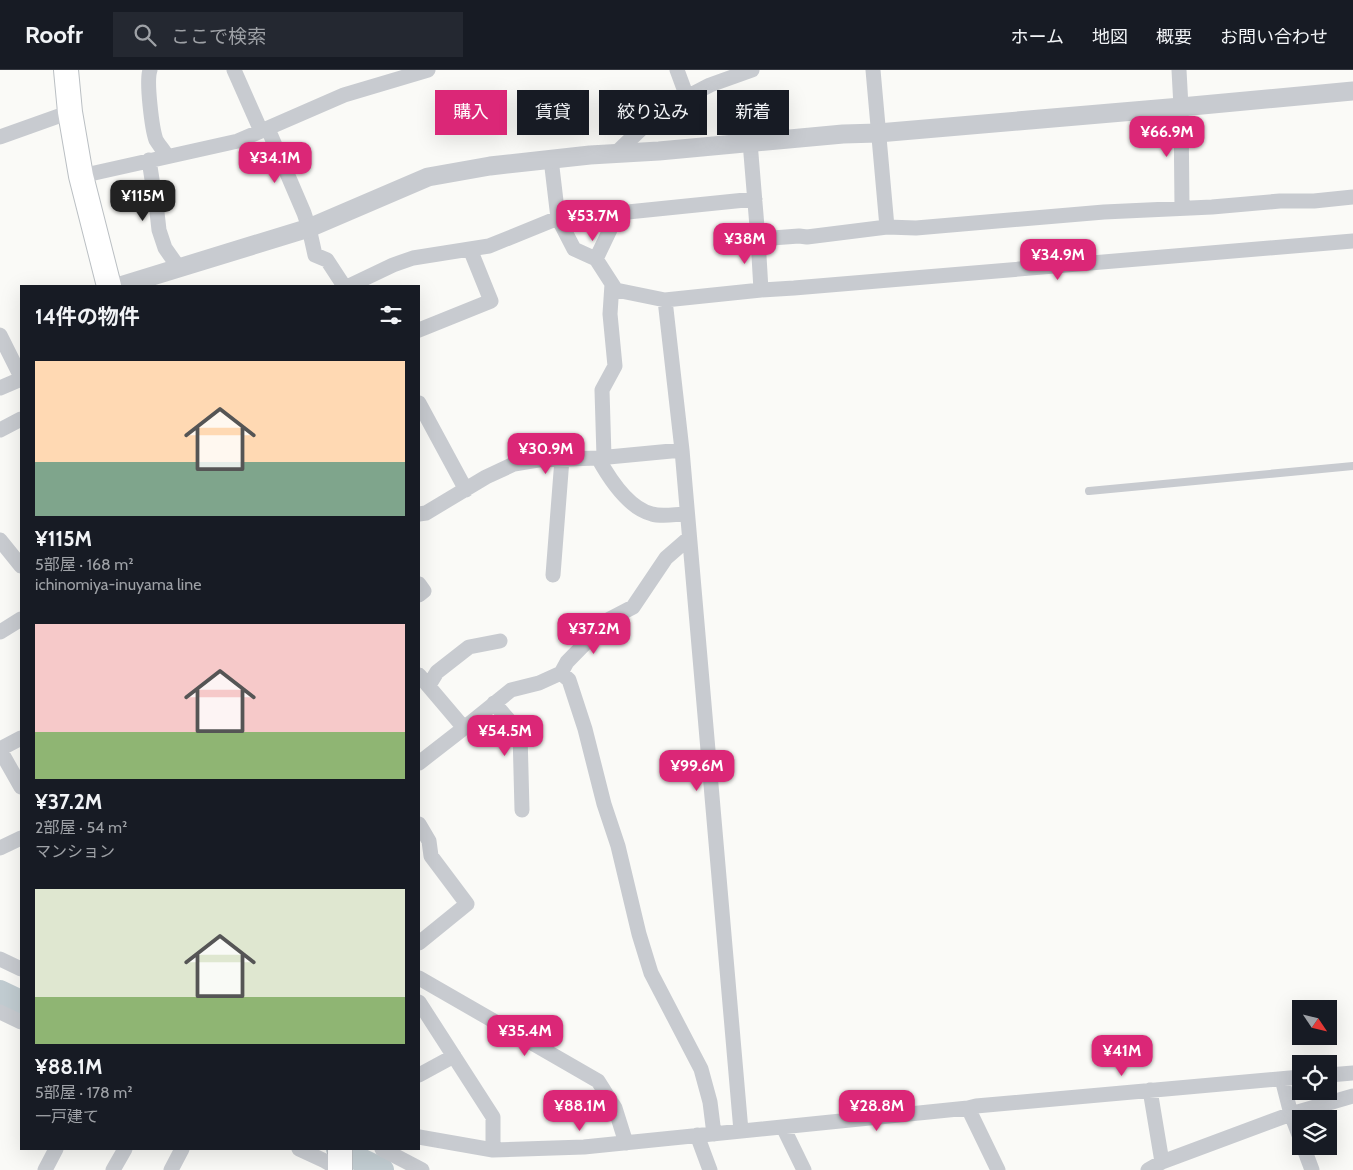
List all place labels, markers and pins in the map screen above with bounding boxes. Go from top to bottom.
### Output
pin: ¥66.9M [1126,116,1208,158]
pin: ¥34.1M [234,142,316,184]
pin: ¥115M [108,180,178,222]
pin: ¥53.7M [552,200,634,242]
pin: ¥38M [715,222,775,265]
pin: ¥34.9M [1017,238,1099,281]
pin: ¥30.9M [505,432,587,475]
pin: ¥37.2M [553,612,635,655]
pin: ¥54.5M [464,714,546,757]
pin: ¥99.6M [656,750,738,792]
pin: ¥35.4M [484,1014,566,1057]
pin: ¥41M [1092,1034,1152,1077]
pin: ¥88.1M [539,1090,621,1132]
pin: ¥28.8M [836,1090,918,1132]

